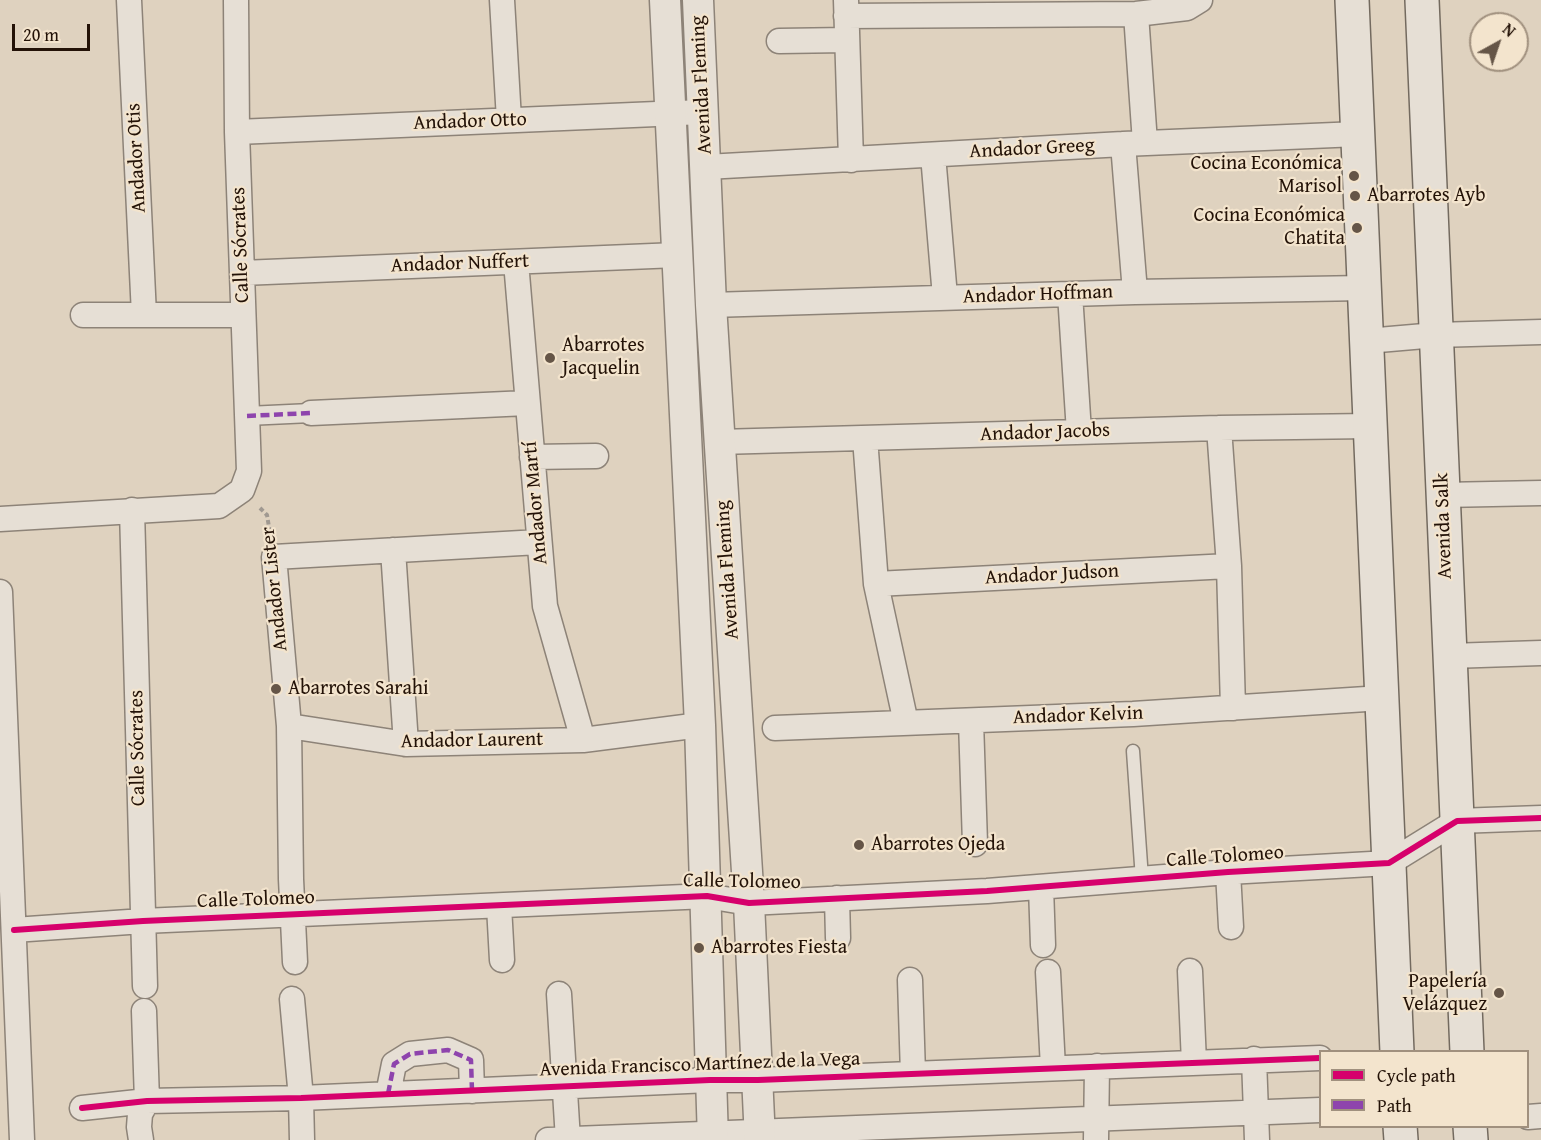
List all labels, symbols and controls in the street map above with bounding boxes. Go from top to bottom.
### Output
scale bar [15,12,93,50]
north arrow [1469,12,1529,72]
street label: Avenida Fleming [686,15,718,155]
text: N [1497,17,1521,42]
text: 20 m [23,21,59,48]
street label: Andador Otis [122,103,152,213]
street label: Andador Otto [413,108,527,136]
street label: Andador Greeg [969,134,1095,164]
place label: Cocina Económica Marisol [1190,152,1342,199]
marker: Cocina Económica Marisol [1347,169,1361,183]
place label: Abarrotes Ayb [1367,184,1486,208]
street label: Calle Sócrates [227,187,255,303]
marker: Abarrotes Ayb [1348,189,1362,203]
place label: Cocina Económica Chatita [1193,204,1345,251]
marker: Cocina Económica Chatita [1350,221,1364,235]
street label: Andador Nuffert [390,250,530,278]
street label: Andador Hoffman [962,280,1114,310]
place label: Abarrotes Jacquelin [562,334,645,381]
marker: Abarrotes Jacquelin [543,351,557,365]
street label: Andador Jacobs [980,419,1110,447]
street label: Andador Martí [519,440,553,566]
street label: Avenida Salk [1430,472,1458,580]
street label: Avenida Fleming [711,500,745,640]
street label: Andador Lister [257,526,293,652]
street label: Andador Judson [984,560,1120,590]
place label: Abarrotes Sarahi [288,677,429,701]
marker: Abarrotes Sarahi [269,682,283,696]
street label: Calle Sócrates [125,690,151,806]
street label: Andador Kelvin [1012,702,1144,730]
street label: Andador Laurent [400,728,544,754]
place label: Abarrotes Ojeda [871,833,1005,857]
marker: Abarrotes Ojeda [852,838,866,852]
street label: Calle Tolomeo [1165,841,1285,873]
street label: Calle Tolomeo [683,869,801,895]
street label: Calle Tolomeo [197,886,315,914]
place label: Abarrotes Fiesta [711,936,847,960]
marker: Abarrotes Fiesta [692,941,706,955]
place label: Papelería Velázquez [1402,970,1487,1017]
marker: Papelería Velázquez [1492,986,1506,1000]
street label: Avenida Francisco Martínez de la Vega [539,1047,861,1083]
legend [1319,1050,1529,1128]
text: Cycle path [1377,1062,1456,1089]
text: Path [1377,1092,1412,1119]

